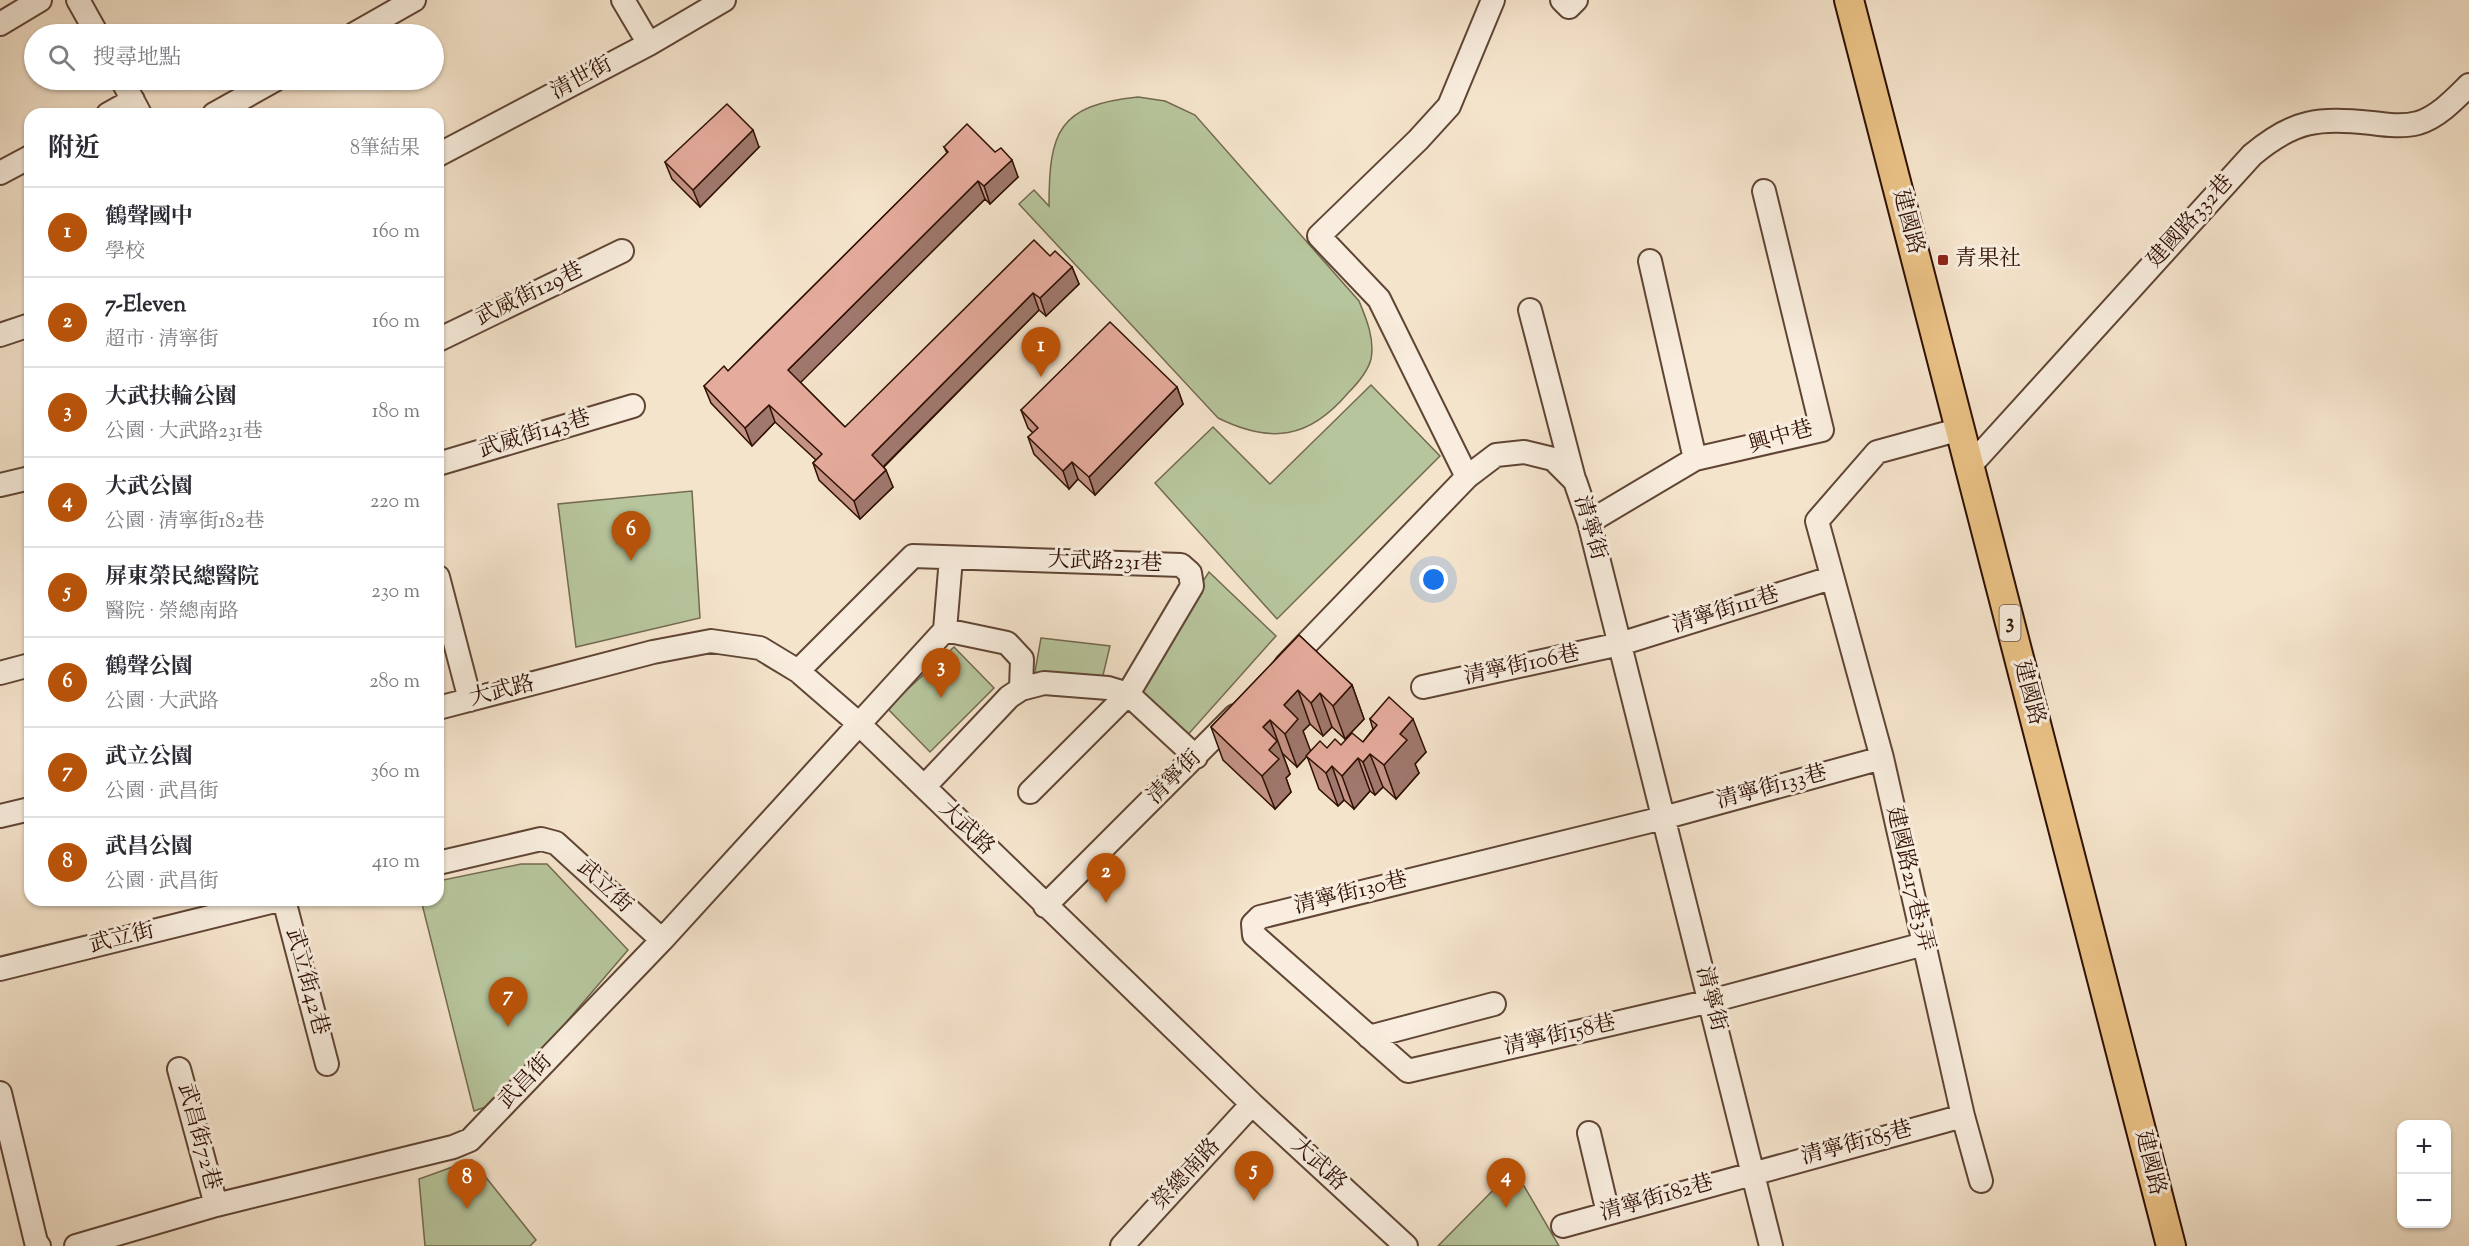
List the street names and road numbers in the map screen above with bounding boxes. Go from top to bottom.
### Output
street label: 清世街 [545,49,619,109]
street label: 建國路332巷 [2140,168,2242,276]
street label: 建國路 [1883,186,1931,258]
street label: 武威街129巷 [471,255,589,335]
street label: 武威街143巷 [475,403,595,467]
street label: 興中巷 [1745,414,1817,462]
street label: 清寧街 [1565,492,1613,564]
street label: 大武路231巷 [1047,545,1163,581]
street label: 清寧街111巷 [1669,580,1783,642]
road number: 3 [2000,605,2020,641]
street label: 清寧街106巷 [1461,638,1583,694]
street label: 建國路 [2004,657,2052,729]
street label: 大武路 [466,668,538,716]
street label: 清寧街 [1140,743,1210,813]
street label: 清寧街133巷 [1713,758,1831,818]
street label: 大武路 [931,795,1001,863]
street label: 建國路217巷3弄 [1877,803,1941,955]
street label: 武立街 [569,853,639,921]
street label: 清寧街130巷 [1291,864,1411,924]
street label: 武立街 [86,915,158,963]
street label: 武立街42巷 [276,925,336,1039]
street label: 清寧街 [1686,963,1734,1035]
street label: 清寧街158巷 [1501,1008,1619,1064]
street label: 武昌街 [492,1047,560,1117]
street label: 武昌街72巷 [168,1080,228,1194]
street label: 清寧街185巷 [1798,1114,1916,1174]
street label: 建國路 [2125,1127,2173,1199]
street label: 大武路 [1283,1131,1353,1199]
street label: 榮總南路 [1145,1132,1229,1218]
street label: 清寧街182巷 [1597,1168,1717,1230]

